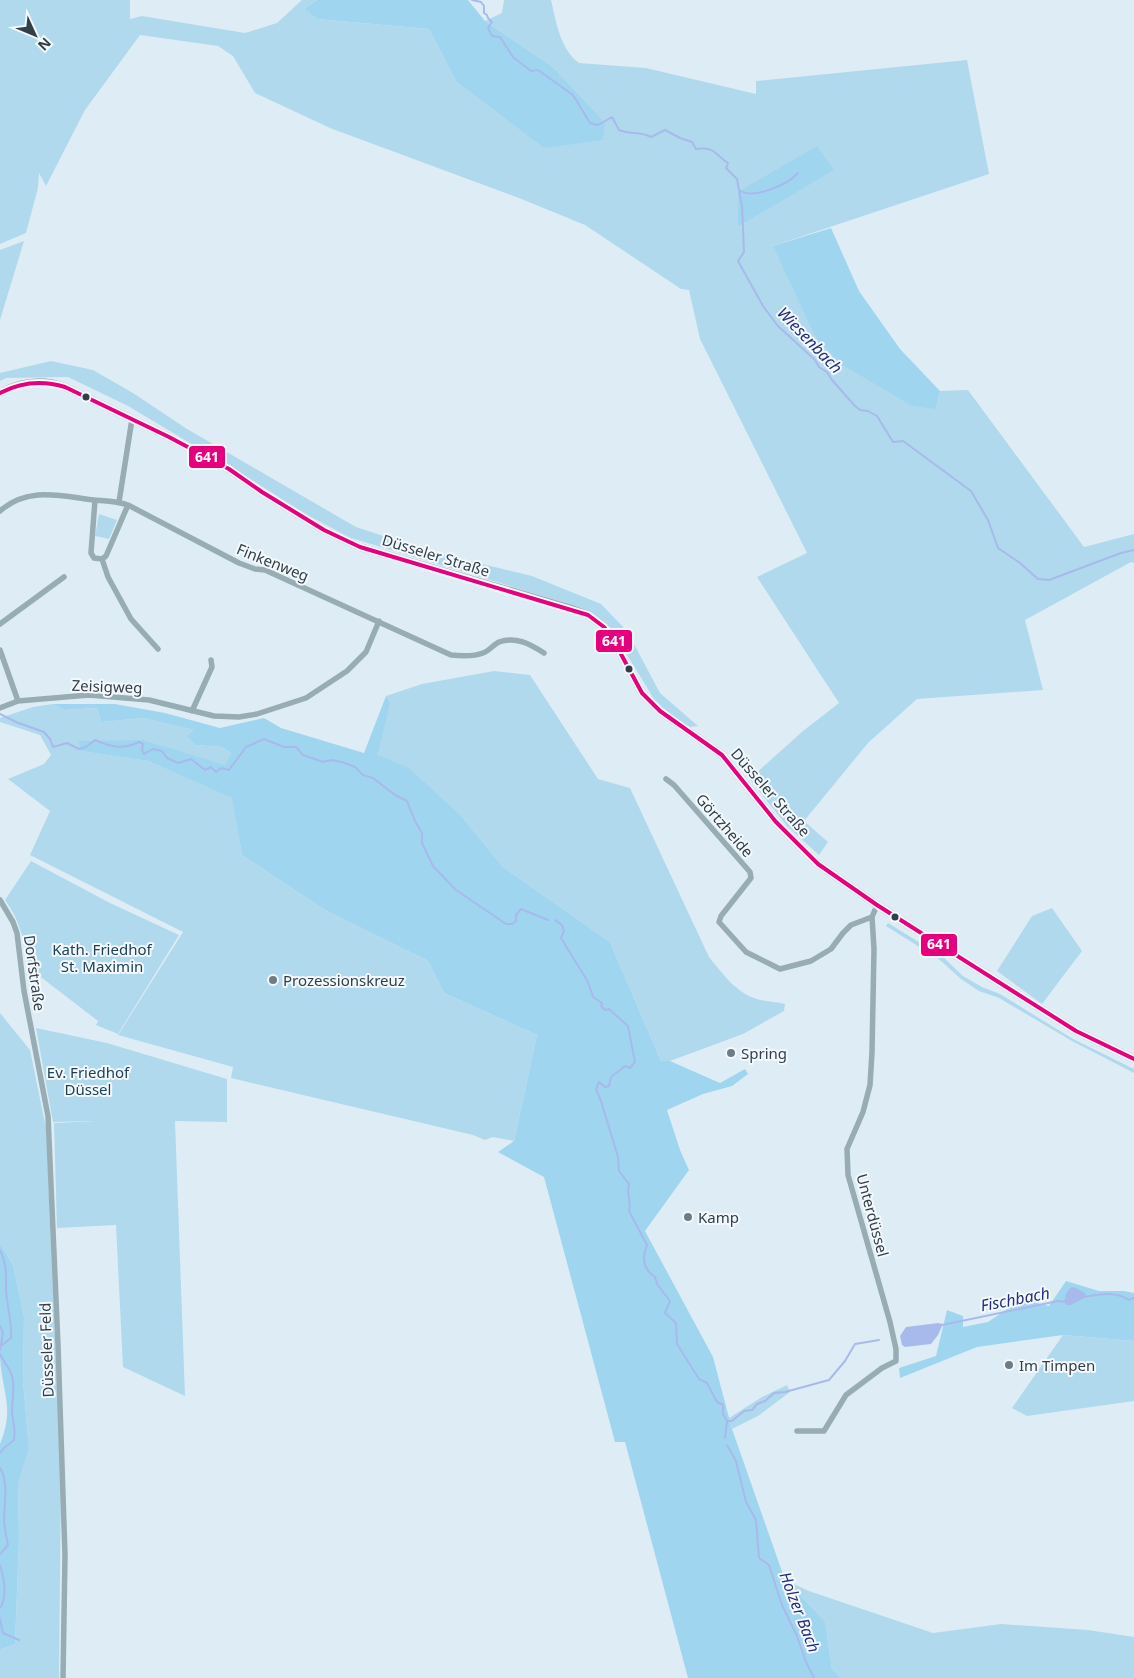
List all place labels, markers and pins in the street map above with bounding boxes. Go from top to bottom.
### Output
unlabelled marker [81,392,91,402]
unlabelled marker [624,664,634,674]
unlabelled marker [890,912,900,922]
place label: Prozessionskreuz [283,970,405,990]
marker: Prozessionskreuz [267,974,279,986]
place label: Spring [741,1043,787,1063]
marker: Spring [725,1047,737,1059]
place label: Kamp [698,1207,739,1227]
marker: Kamp [682,1211,694,1223]
place label: Im Timpen [1019,1355,1095,1375]
marker: Im Timpen [1003,1359,1015,1371]

